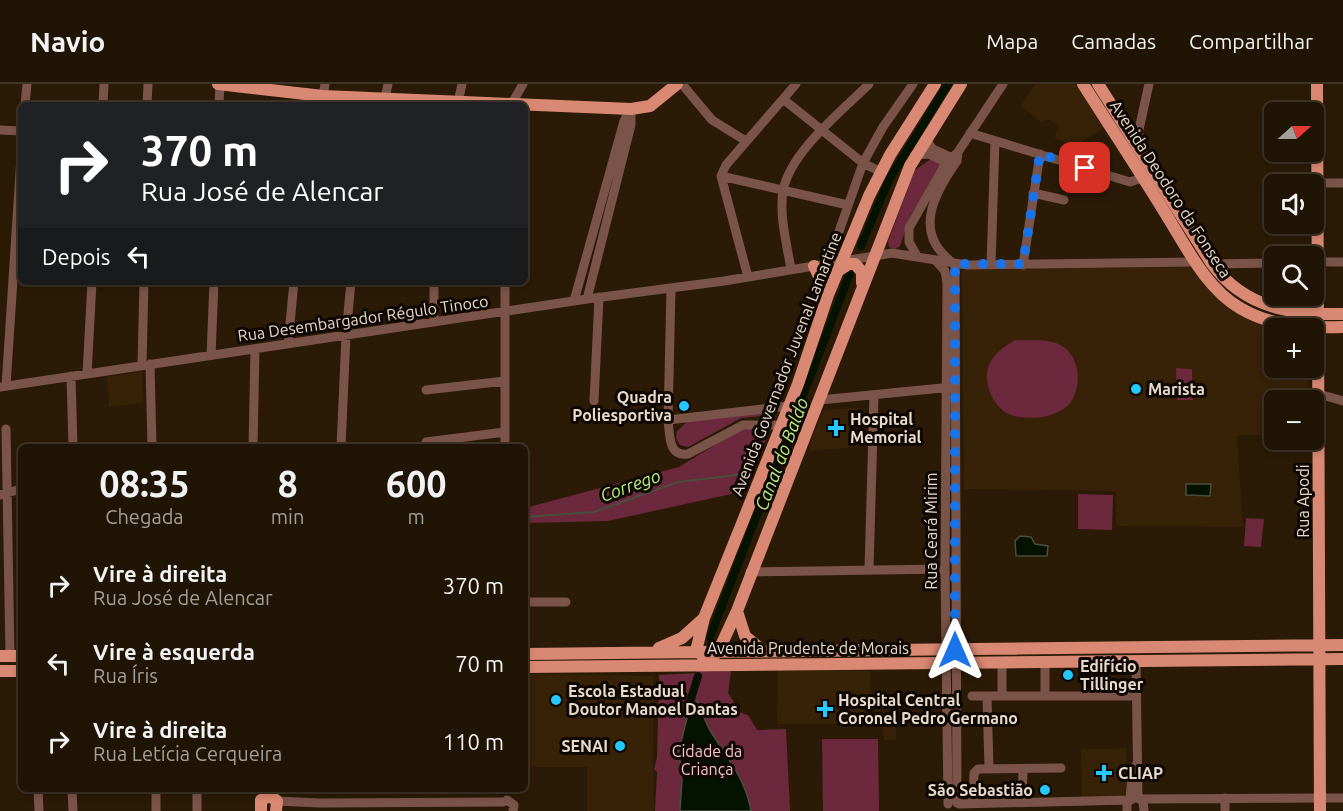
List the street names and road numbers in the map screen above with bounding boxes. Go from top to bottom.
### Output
street label: Avenida Deodoro da Fonseca [1107,97,1235,281]
street label: Avenida Governador Juvenal Lamartine [727,230,845,498]
street label: Rua Desembargador Régulo Tinoco [237,291,489,345]
street label: Rua Apodi [1294,464,1312,538]
street label: Rua Ceará Mirim [922,472,940,590]
street label: Avenida Prudente de Morais [707,639,909,657]

